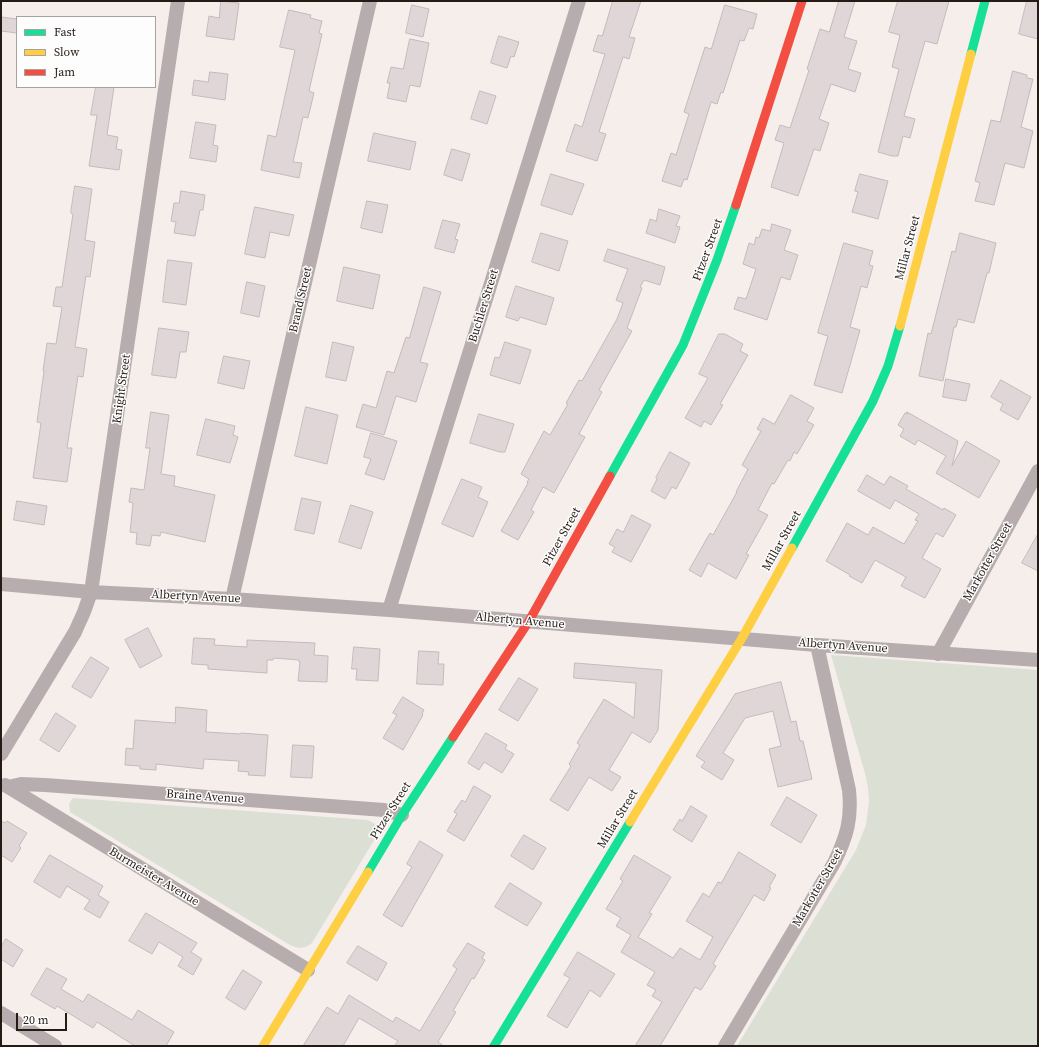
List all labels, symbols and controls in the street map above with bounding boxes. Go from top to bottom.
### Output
legend [16,16,156,88]
text: Fast [54,24,76,40]
text: Slow [54,44,79,60]
text: Jam [54,64,75,80]
street label: Millar Street [892,214,924,282]
street label: Pitzer Street [690,217,726,283]
street label: Brand Street [287,266,315,334]
street label: Buchler Street [466,268,502,344]
street label: Knight Street [110,353,134,425]
street label: Pitzer Street [540,505,584,569]
street label: Millar Street [760,508,804,574]
street label: Markotter Street [961,520,1015,604]
street label: Albertyn Avenue [151,587,241,607]
street label: Albertyn Avenue [475,610,565,632]
street label: Albertyn Avenue [798,636,888,656]
street label: Pitzer Street [368,780,414,842]
street label: Braine Avenue [166,787,244,807]
street label: Millar Street [595,787,641,851]
street label: Burmeister Avenue [106,844,202,910]
street label: Markotter Street [790,847,846,929]
scale bar [18,1005,69,1031]
text: 20 m [23,1012,49,1028]

